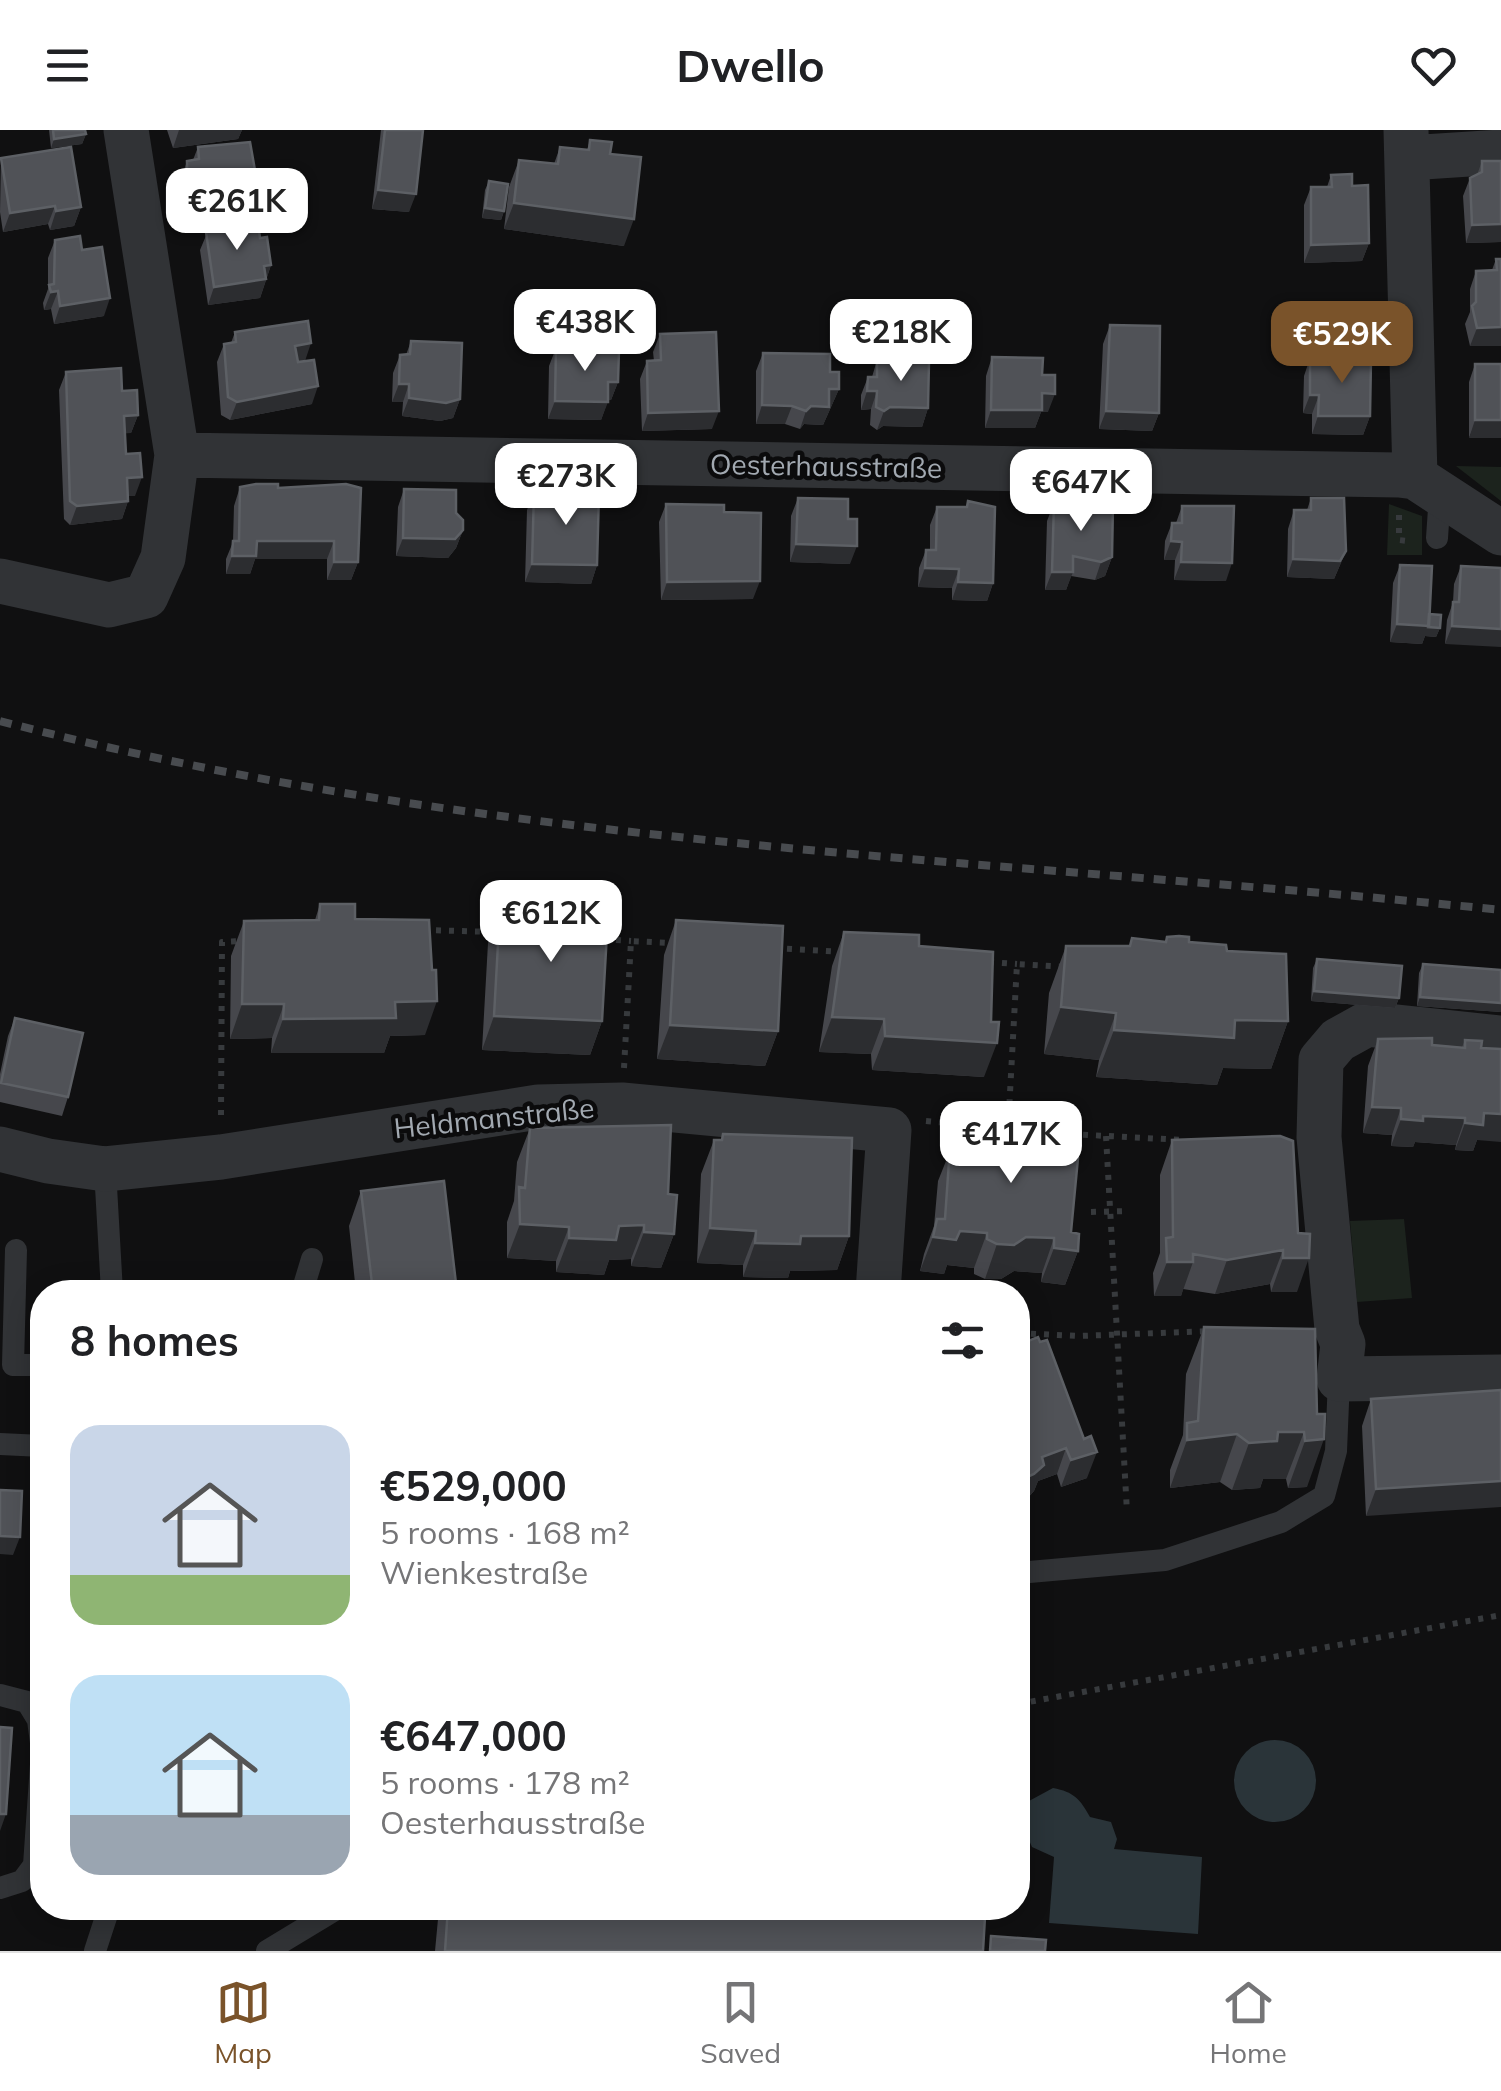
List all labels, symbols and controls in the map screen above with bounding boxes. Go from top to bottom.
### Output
text: Dwello [676,37,825,93]
icon: menu [40,38,95,93]
icon: heart [1406,38,1461,93]
pin: €261K [167,168,307,253]
text: €261K [188,180,286,220]
pin: €438K [515,289,655,374]
pin: €218K [831,299,971,384]
text: €438K [536,301,634,341]
pin: €529K [1272,301,1412,386]
text: €218K [852,311,950,351]
text: €529K [1293,313,1391,353]
pin: €273K [496,443,636,528]
street label: Oesterhausstraße [710,446,942,485]
pin: €647K [1011,449,1151,534]
text: €273K [517,455,615,495]
text: €647K [1032,461,1130,501]
pin: €612K [481,880,621,965]
text: €612K [502,892,600,932]
street label: Heldmanstraße [392,1090,596,1145]
pin: €417K [941,1101,1081,1186]
text: €417K [962,1113,1060,1153]
icon: filters [935,1313,990,1368]
text: 8 homes [70,1314,239,1367]
text: €529,000 [380,1459,567,1512]
icon: home [150,1465,270,1585]
text: 5 rooms · 168 m² [380,1512,630,1552]
text: Wienkestraße [380,1552,588,1592]
text: €647,000 [380,1709,567,1762]
icon: home [150,1715,270,1835]
text: 5 rooms · 178 m² [380,1762,630,1802]
text: Oesterhausstraße [380,1802,645,1842]
tab: Map [214,1975,272,2070]
tab: Saved [700,1975,781,2070]
tab: Home [1209,1975,1287,2070]

